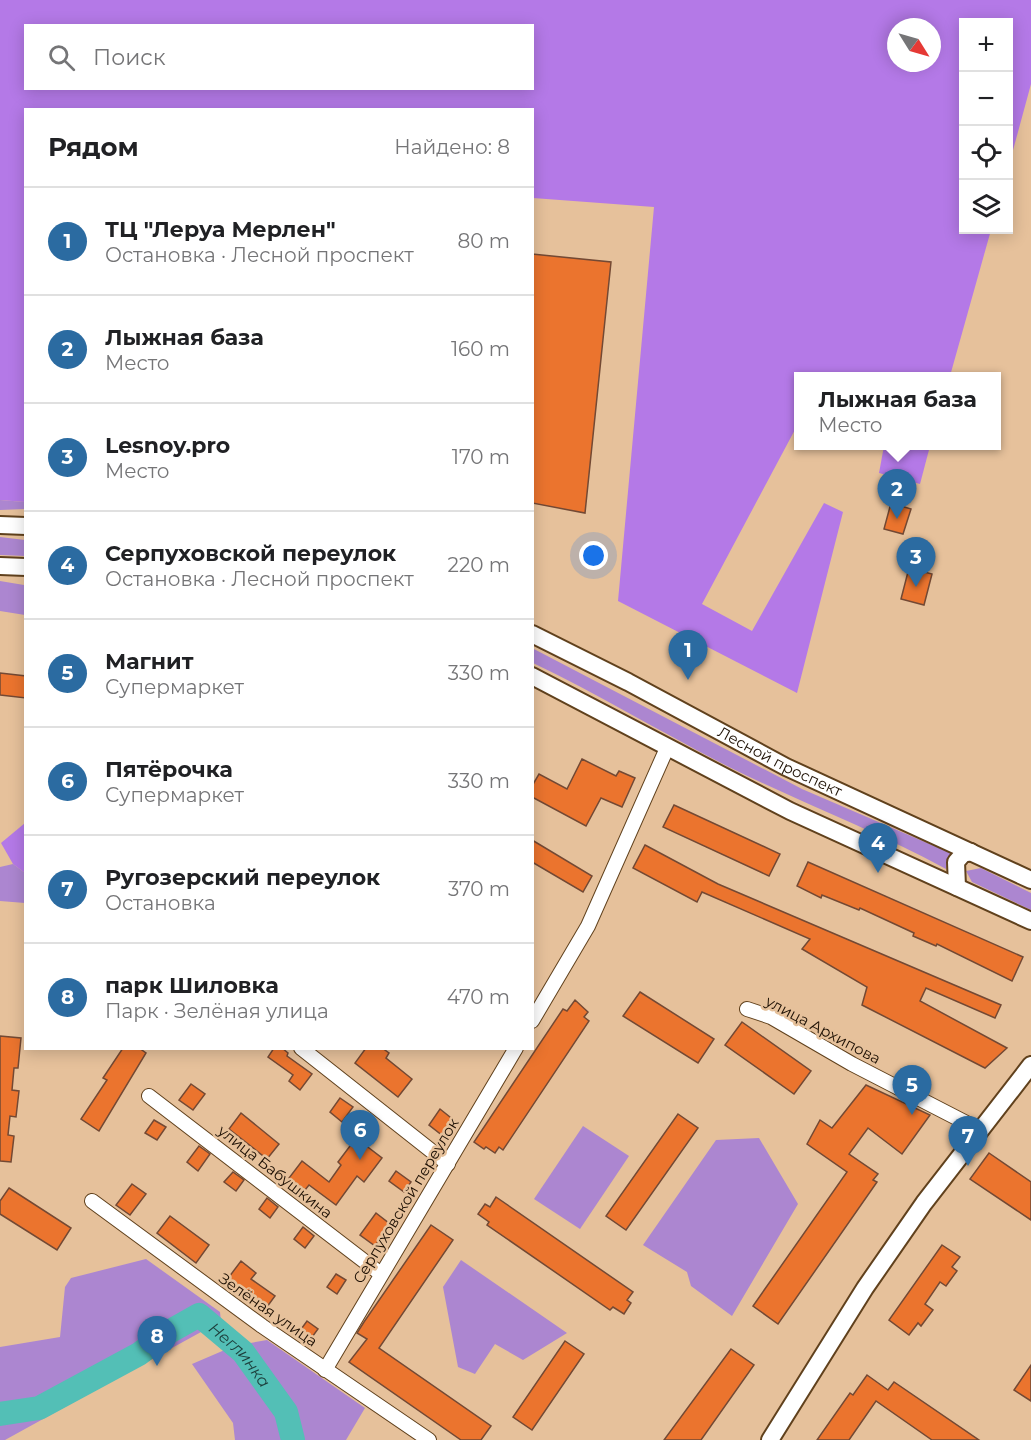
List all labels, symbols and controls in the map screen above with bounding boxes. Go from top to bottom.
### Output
north arrow [887,18,941,72]
map controls [959,18,1013,234]
button: + [959,18,1013,72]
search box [24,24,534,90]
icon: search [45,41,78,74]
text: Поиск [93,44,165,71]
button: − [959,72,1013,126]
button: locate [959,126,1013,180]
text: Рядом [48,131,139,163]
text: Найдено: 8 [394,135,510,159]
button: layers [959,180,1013,234]
text: ТЦ "Леруа Мерлен" [105,216,336,243]
text: 1 [64,229,71,253]
text: 80 m [458,229,510,253]
text: Остановка · Лесной проспект [105,243,414,267]
text: Лыжная база [105,324,264,351]
text: 2 [62,337,73,361]
text: 160 m [451,337,510,361]
text: Место [105,351,169,375]
popup [794,372,1001,450]
text: Лыжная база [818,386,977,413]
text: Место [818,413,883,437]
text: Lesnoy.pro [105,432,230,459]
text: 3 [62,445,73,469]
text: 170 m [452,445,510,469]
text: Место [105,459,169,483]
pin: 2 [878,470,916,519]
pin: 3 [896,538,936,587]
text: Серпуховской переулок [105,540,396,567]
your location [579,541,608,570]
text: 4 [61,553,74,577]
text: 220 m [448,553,510,577]
text: Остановка · Лесной проспект [105,567,414,591]
pin: 1 [668,630,708,680]
text: Магнит [105,648,193,675]
text: 5 [62,661,73,685]
text: 330 m [448,661,510,685]
text: Супермаркет [105,675,244,699]
street label: Лесной проспект [715,722,846,801]
text: Пятёрочка [105,756,233,783]
text: 6 [61,769,74,793]
text: 330 m [448,769,510,793]
text: Супермаркет [105,783,244,807]
pin: 4 [858,824,898,873]
text: Ругозерский переулок [105,864,380,891]
text: 7 [61,877,74,901]
text: 370 m [448,877,510,901]
text: Остановка [105,891,216,915]
text: парк Шиловка [105,972,279,999]
text: 8 [61,985,74,1009]
text: 470 m [447,985,510,1009]
street label: улица Архипова [762,991,884,1068]
text: Парк · Зелёная улица [105,999,329,1023]
pin: 5 [892,1066,932,1115]
pin: 6 [340,1110,380,1160]
street label: Серпуховской переулок [349,1114,463,1287]
pin: 7 [948,1116,988,1166]
street label: улица Бабушкина [213,1120,336,1222]
street label: Зелёная улица [215,1269,321,1351]
pin: 8 [138,1316,176,1366]
water label: Неглинка [205,1318,274,1391]

